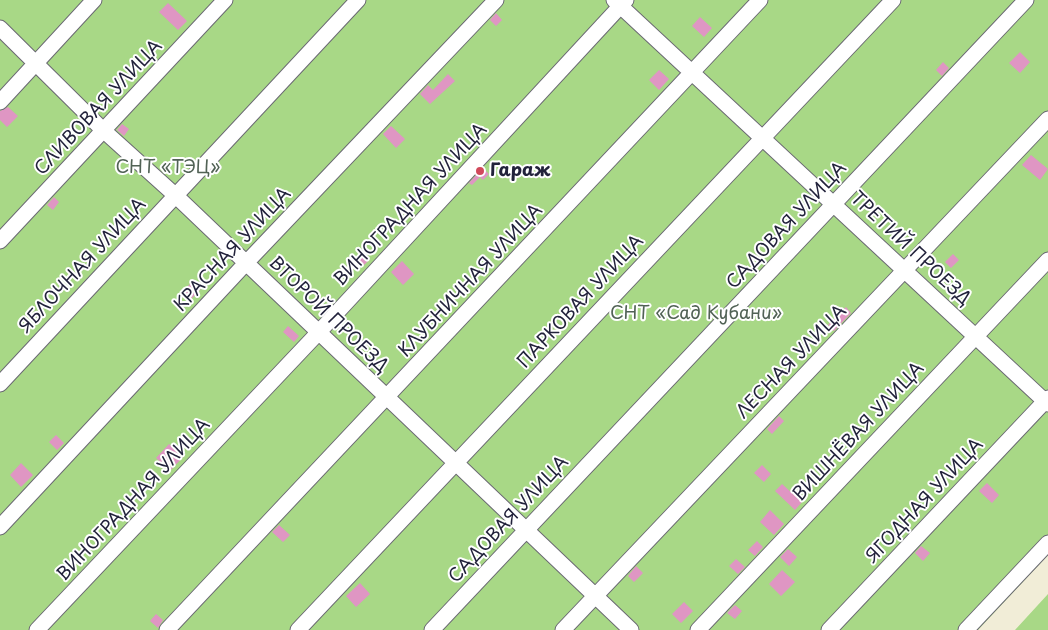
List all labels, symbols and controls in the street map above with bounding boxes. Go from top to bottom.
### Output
street label: СЛИВОВАЯ УЛИЦА [31,36,167,180]
street label: ВИНОГРАДНАЯ УЛИЦА [330,119,492,291]
park label: СНТ «ТЭЦ» [116,157,220,179]
street label: САДОВАЯ УЛИЦА [723,158,851,294]
place label: Гараж [490,160,550,182]
marker: Гараж [474,165,486,177]
street label: КРАСНАЯ УЛИЦА [170,184,296,316]
street label: ТРЕТИЙ ПРОЕЗД [845,188,975,310]
street label: ЯБЛОЧНАЯ УЛИЦА [15,194,151,338]
street label: КЛУБНИЧНАЯ УЛИЦА [394,200,548,362]
street label: ПАРКОВАЯ УЛИЦА [514,231,648,373]
street label: ВТОРОЙ ПРОЕЗД [264,252,392,378]
street label: ЛЕСНАЯ УЛИЦА [732,301,852,423]
park label: СНТ «Сад Кубани» [610,303,782,325]
street label: ВИШНЁВАЯ УЛИЦА [789,358,929,506]
street label: ВИНОГРАДНАЯ УЛИЦА [53,414,215,586]
street label: ЯГОДНАЯ УЛИЦА [862,434,988,568]
street label: САДОВАЯ УЛИЦА [445,452,573,588]

